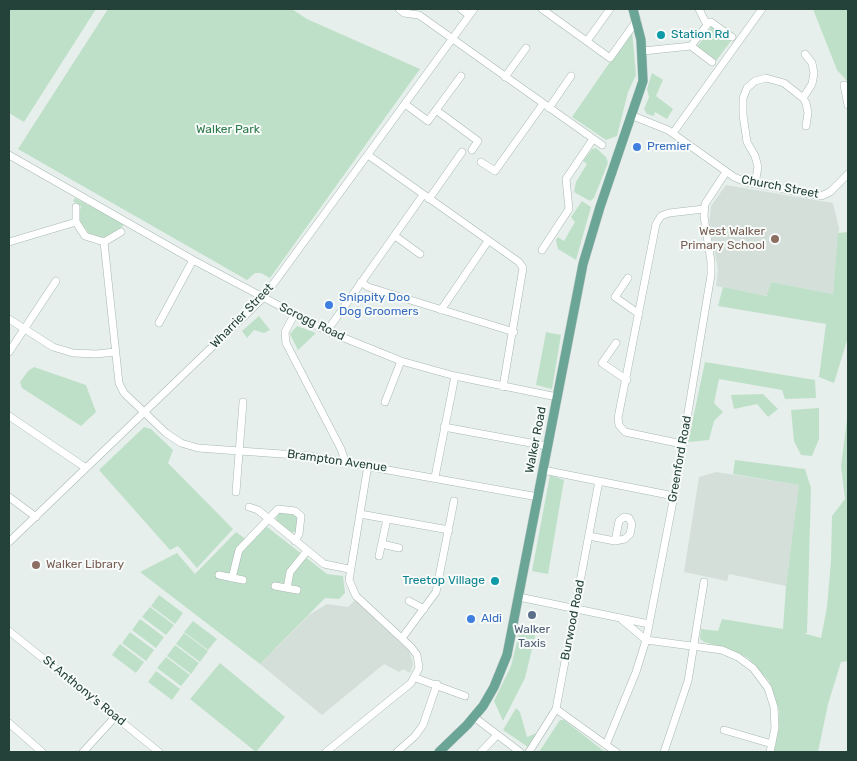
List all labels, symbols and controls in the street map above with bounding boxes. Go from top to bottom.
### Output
place label: Station Rd [671,28,729,42]
marker: Station Rd [655,29,667,41]
park label: Walker Park [196,123,260,137]
place label: Premier [647,140,691,154]
marker: Premier [631,141,643,153]
street label: Church Street [740,172,820,202]
place label: West Walker Primary School [680,225,765,253]
marker: West Walker Primary School [769,233,781,245]
street label: Wharrier Street [207,281,277,351]
place label: Snippity Doo Dog Groomers [339,291,419,319]
marker: Snippity Doo Dog Groomers [323,299,335,311]
street label: Scrogg Road [277,300,347,344]
street label: Walker Road [522,406,550,474]
street label: Greenford Road [665,415,695,503]
street label: Brampton Avenue [286,447,388,475]
place label: Walker Library [46,558,124,572]
marker: Walker Library [30,559,42,571]
place label: Treetop Village [402,574,485,588]
marker: Treetop Village [489,575,501,587]
street label: Burwood Road [558,579,588,661]
marker: Walker Taxis [526,609,538,621]
place label: Aldi [481,612,502,626]
marker: Aldi [465,613,477,625]
place label: Walker Taxis [514,623,550,651]
street label: St Anthony's Road [40,653,128,729]

